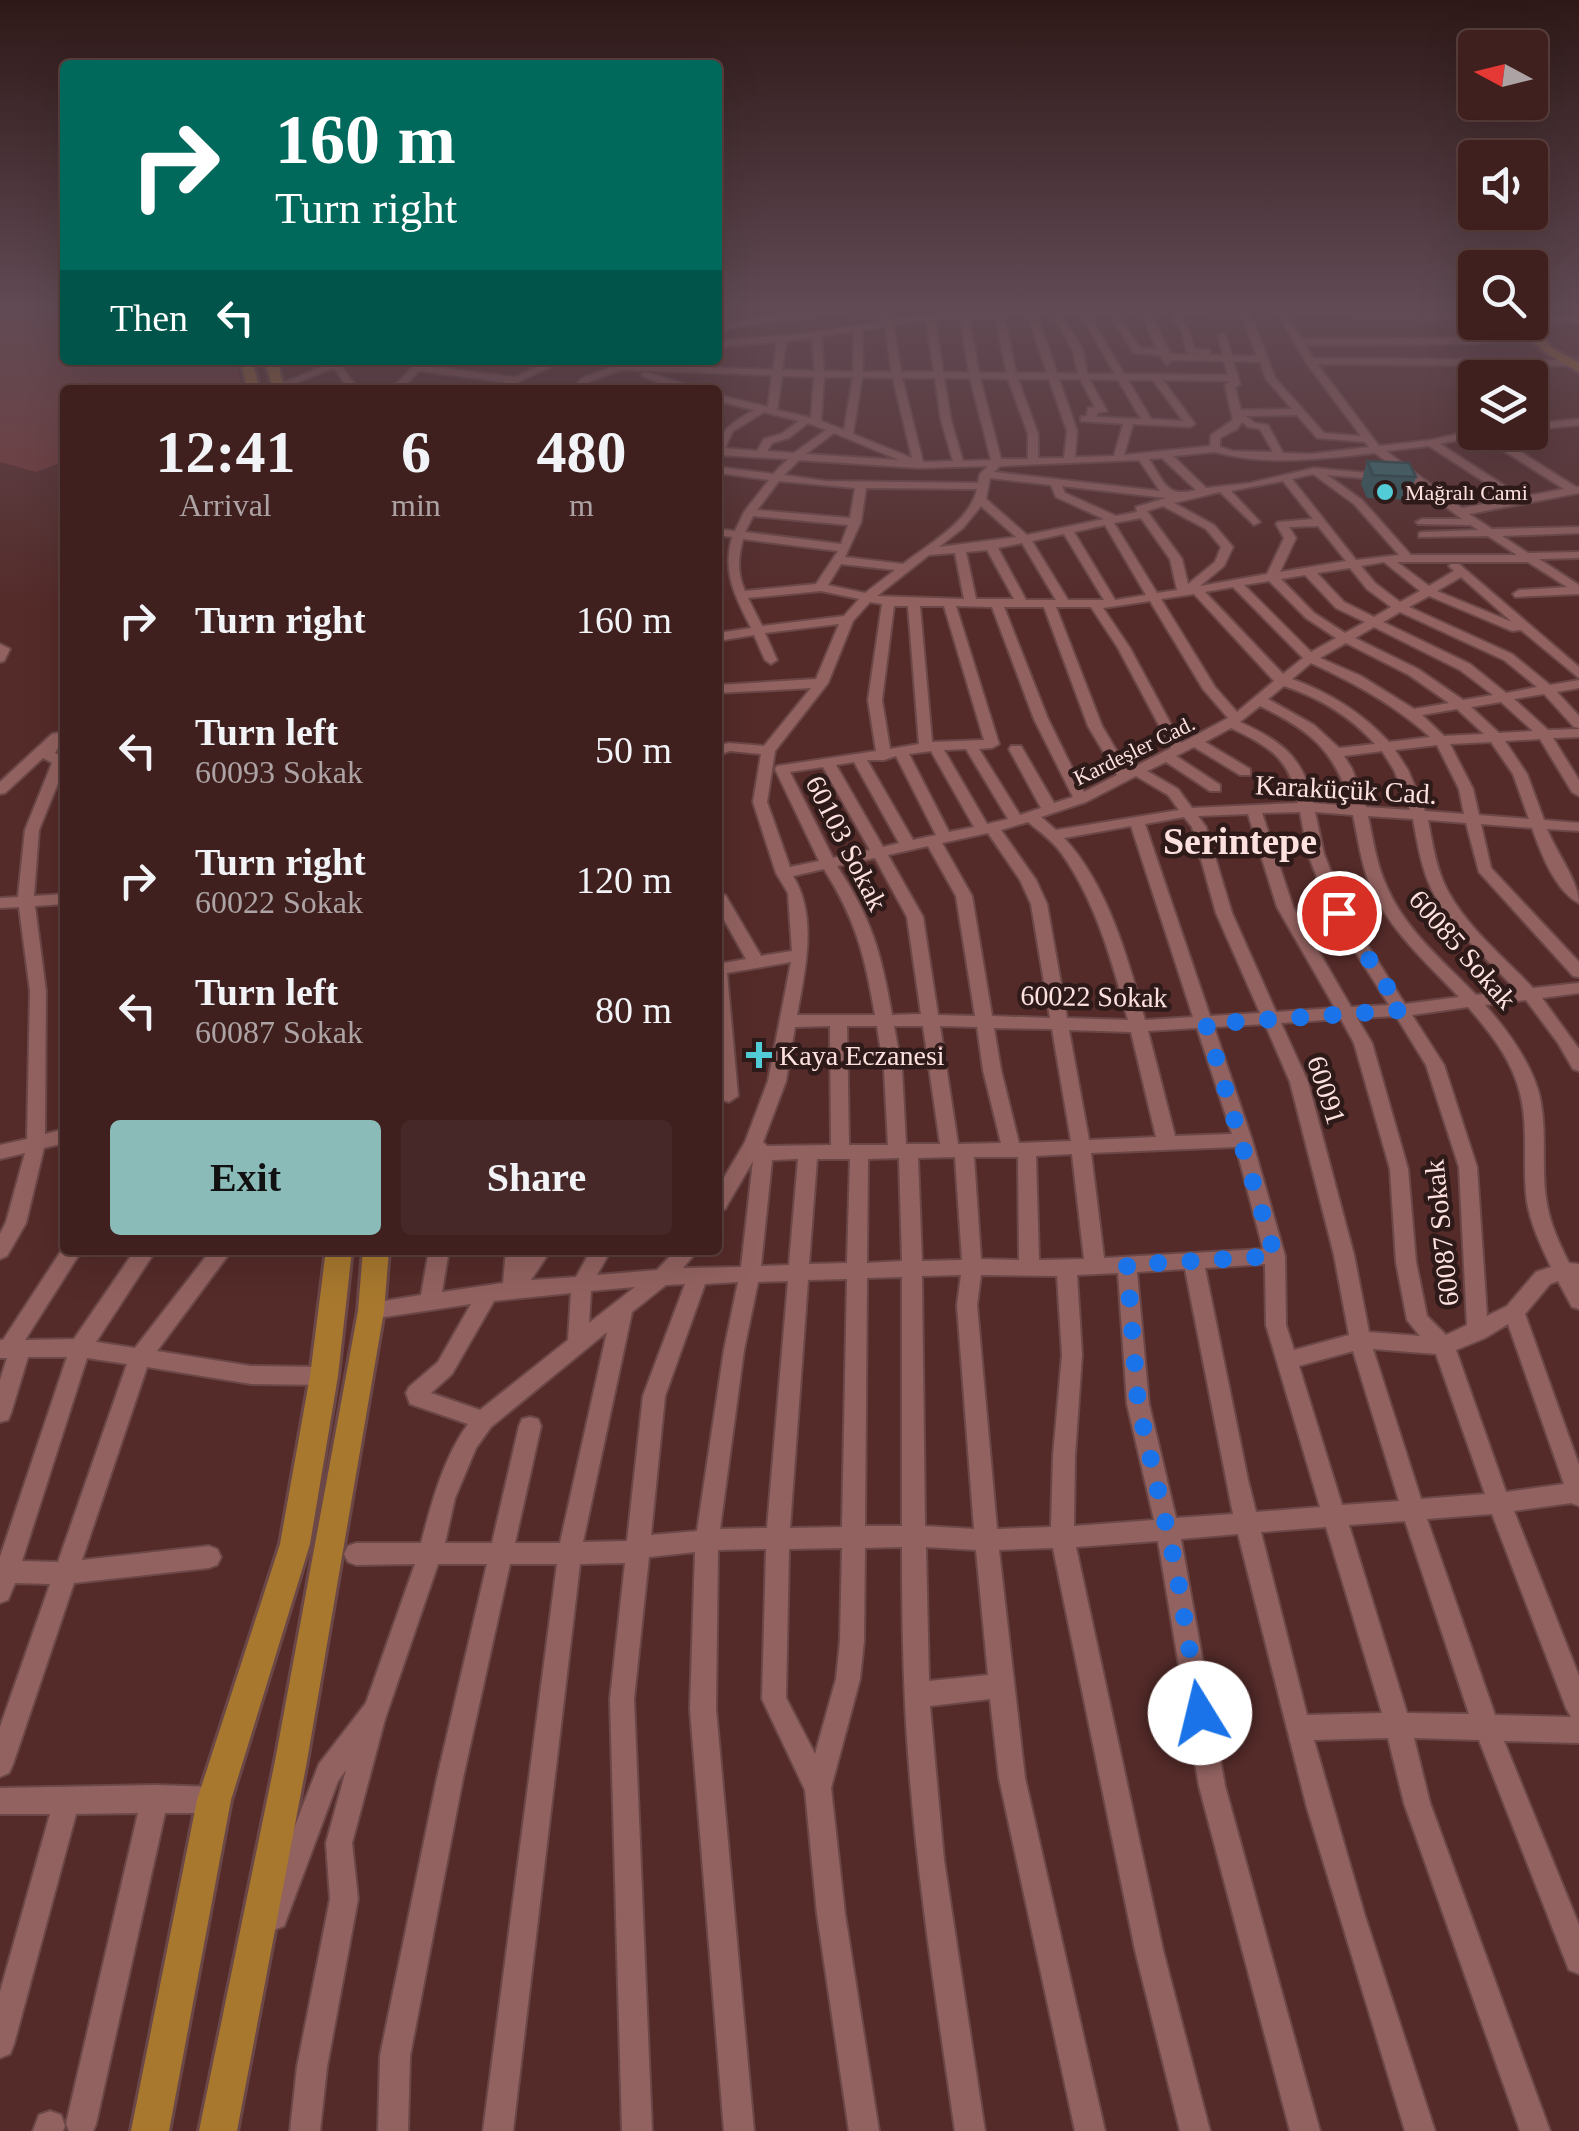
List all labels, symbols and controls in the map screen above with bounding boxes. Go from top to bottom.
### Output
north arrow [1458,30,1548,120]
map controls [1458,30,1548,450]
icon: right [110,100,240,230]
text: 160 m [275,101,456,178]
button: sound [1458,140,1548,230]
text: Turn right [275,183,457,233]
button: search [1458,250,1548,340]
icon: left [208,290,263,345]
text: Then [110,297,188,339]
button: layers [1458,360,1548,450]
text: 12:41 [156,419,296,485]
text: 6 [401,419,431,485]
text: 480 [536,419,626,485]
place label: Mağralı Cami [1405,480,1528,505]
marker: Mağralı Cami [1374,481,1396,503]
text: Arrival [179,487,272,523]
text: min [391,487,441,523]
text: m [569,487,594,523]
icon: right [110,593,165,648]
text: Turn right [195,599,366,641]
text: 160 m [576,599,672,641]
street label: Kardeşler Cad. [1069,710,1199,791]
text: Turn left [195,711,338,753]
icon: left [110,723,165,778]
text: 50 m [595,729,672,771]
text: 60093 Sokak [195,754,363,790]
street label: Karaküçük Cad. [1254,769,1438,810]
street label: 60103 Sokak [799,771,894,916]
district label: Serintepe [1163,820,1317,862]
text: Turn right [195,841,366,883]
icon: right [110,853,165,908]
text: 120 m [576,859,672,901]
pin [1297,871,1382,956]
text: 60022 Sokak [195,884,363,920]
street label: 60085 Sokak [1403,884,1523,1015]
icon: arrive [1312,886,1367,941]
text: Turn left [195,971,338,1013]
street label: 60022 Sokak [1020,980,1168,1013]
icon: left [110,983,165,1038]
text: 80 m [595,989,672,1031]
text: 60087 Sokak [195,1014,363,1050]
place label: Kaya Eczanesi [779,1040,945,1071]
marker: Kaya Eczanesi [748,1044,770,1066]
street label: 60091 [1301,1052,1352,1128]
button: Exit [110,1120,381,1235]
button: Share [401,1120,672,1235]
street label: 60087 Sokak [1418,1158,1465,1308]
position arrow [1148,1661,1252,1765]

